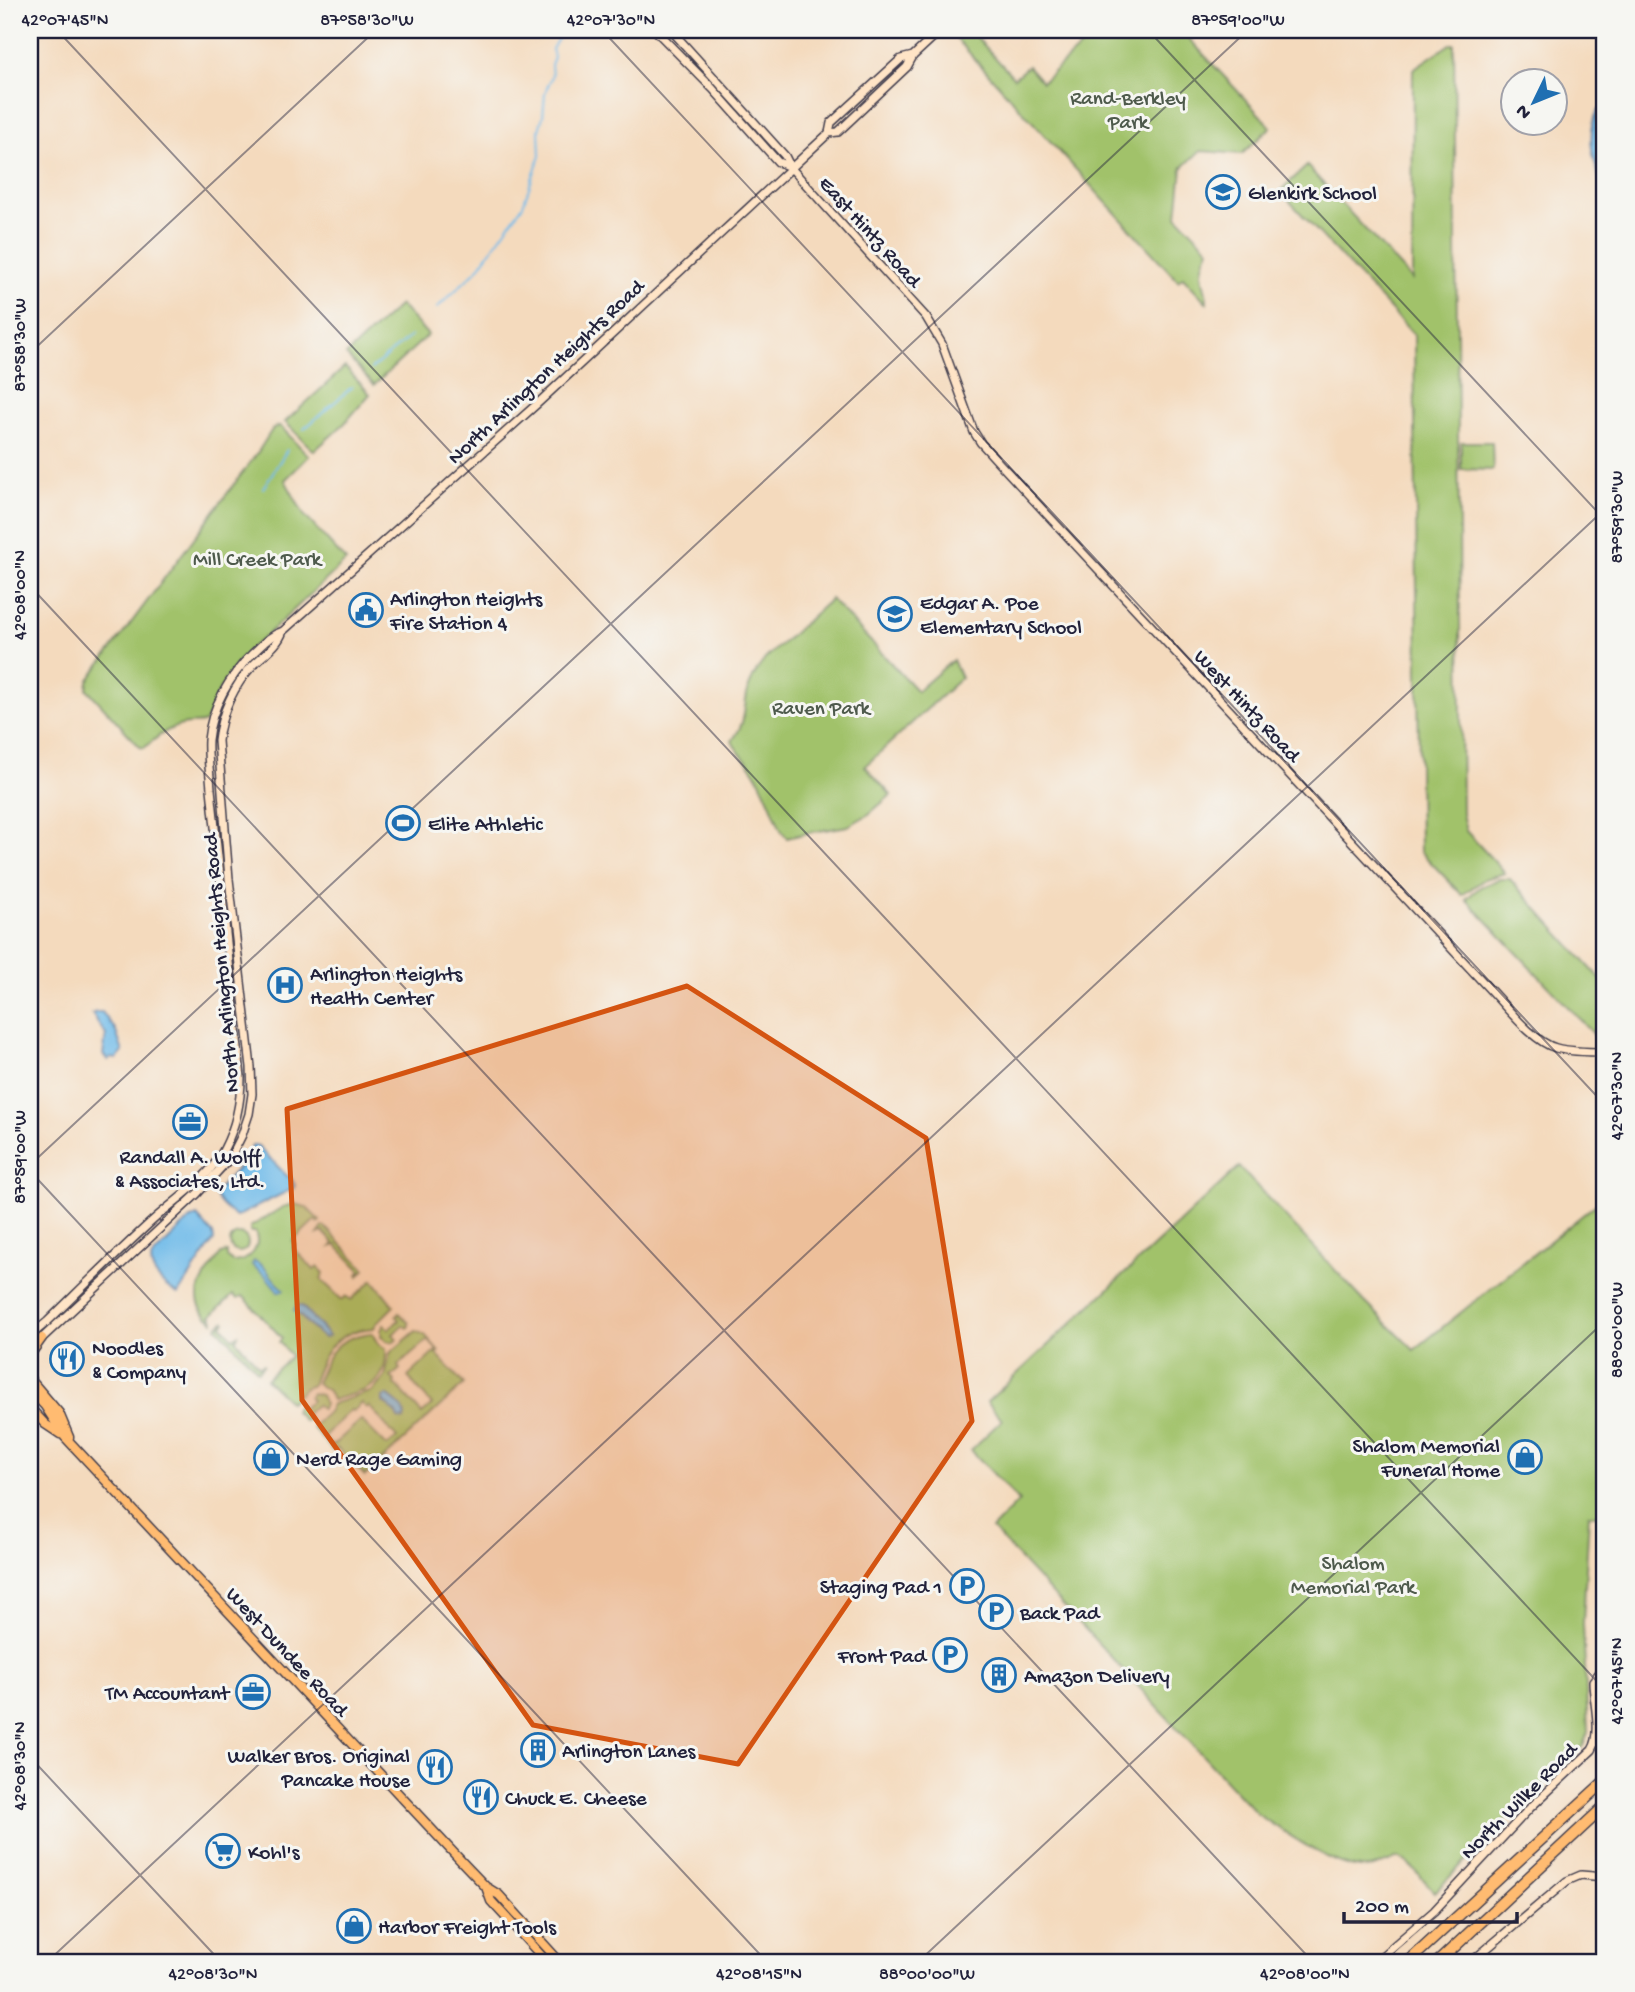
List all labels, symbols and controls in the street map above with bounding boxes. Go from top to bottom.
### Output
text: 42°07'45"N [22,11,108,32]
text: 87°58'30"W [320,11,414,32]
text: 42°07'30"N [567,11,655,32]
text: 87°59'00"W [1191,11,1285,32]
north arrow [1498,66,1568,136]
park label: Rand-Berkley Park [1070,88,1186,137]
text: N [1511,99,1537,124]
street label: East Hintz Road [812,173,926,295]
school or university icon: Glenkirk School [1204,173,1242,211]
place label: Glenkirk School [1248,183,1377,208]
street label: North Arlington Heights Road [444,275,652,471]
text: 87°58'30"W [11,298,32,392]
text: 87°59'30"W [1608,471,1629,563]
park label: Mill Creek Park [193,549,324,574]
text: 42°08'00"N [11,550,32,640]
place label: Arlington Heights Fire Station 4 [389,589,544,638]
public building icon: Arlington Heights Fire Station 4 [347,591,385,629]
place label: Edgar A. Poe Elementary School [920,593,1082,642]
school or university icon: Edgar A. Poe Elementary School [876,595,914,633]
street label: West Hintz Road [1187,646,1305,770]
park label: Raven Park [772,698,873,723]
sports icon: Elite Athletic [384,804,422,842]
place label: Elite Athletic [428,814,543,839]
street label: North Arlington Heights Road [200,830,247,1093]
place label: Arlington Heights Health Center [310,964,464,1013]
hospital icon: Arlington Heights Health Center [266,966,304,1004]
text: 42°07'30"N [1608,1052,1629,1140]
office icon: Randall A. Wolff & Associates, Ltd. [171,1103,209,1141]
text: 87°59'00"W [11,1110,32,1204]
place label: Randall A. Wolff & Associates, Ltd. [115,1147,265,1196]
text: 88°00'00"W [1608,1282,1629,1378]
place label: Noodles & Company [92,1338,186,1387]
restaurant icon: Noodles & Company [48,1340,86,1378]
place label: Shalom Memorial Funeral Home [1352,1436,1501,1485]
shop icon: Shalom Memorial Funeral Home [1506,1438,1544,1476]
shop icon: Nerd Rage Gaming [252,1439,290,1477]
place label: Nerd Rage Gaming [296,1449,462,1474]
park label: Shalom Memorial Park [1291,1553,1418,1602]
parking icon: Staging Pad 1 [948,1567,986,1605]
place label: Staging Pad 1 [820,1577,942,1602]
street label: West Dundee Road [219,1583,353,1725]
parking icon: Back Pad [977,1593,1015,1631]
place label: Back Pad [1019,1603,1101,1628]
parking icon: Front Pad [931,1636,969,1674]
text: 42°07'45"N [1608,1638,1629,1724]
place label: Front Pad [837,1646,928,1671]
building icon: Amazon Delivery [980,1656,1018,1694]
place label: Amazon Delivery [1024,1666,1170,1691]
office icon: TM Accountant [234,1673,272,1711]
place label: TM Accountant [104,1683,231,1708]
text: 42°08'30"N [11,1722,32,1810]
building icon: Arlington Lanes [519,1731,557,1769]
street label: North Wilke Road [1457,1738,1585,1866]
place label: Arlington Lanes [562,1741,697,1766]
place label: Walker Bros. Original Pancake House [228,1746,411,1795]
restaurant icon: Walker Bros. Original Pancake House [416,1748,454,1786]
restaurant icon: Chuck E. Cheese [462,1778,500,1816]
place label: Chuck E. Cheese [505,1788,648,1813]
supermarket icon: Kohl's [204,1832,242,1870]
place label: Kohl's [248,1842,301,1867]
scale bar [1344,1880,1518,1924]
text: 200 m [1355,1896,1409,1921]
shop icon: Harbor Freight Tools [335,1907,373,1945]
place label: Harbor Freight Tools [378,1917,557,1942]
text: 42°08'30"N [169,1965,257,1986]
text: 42°08'15"N [716,1965,802,1986]
text: 88°00'00"W [879,1965,975,1986]
text: 42°08'00"N [1260,1965,1350,1986]

